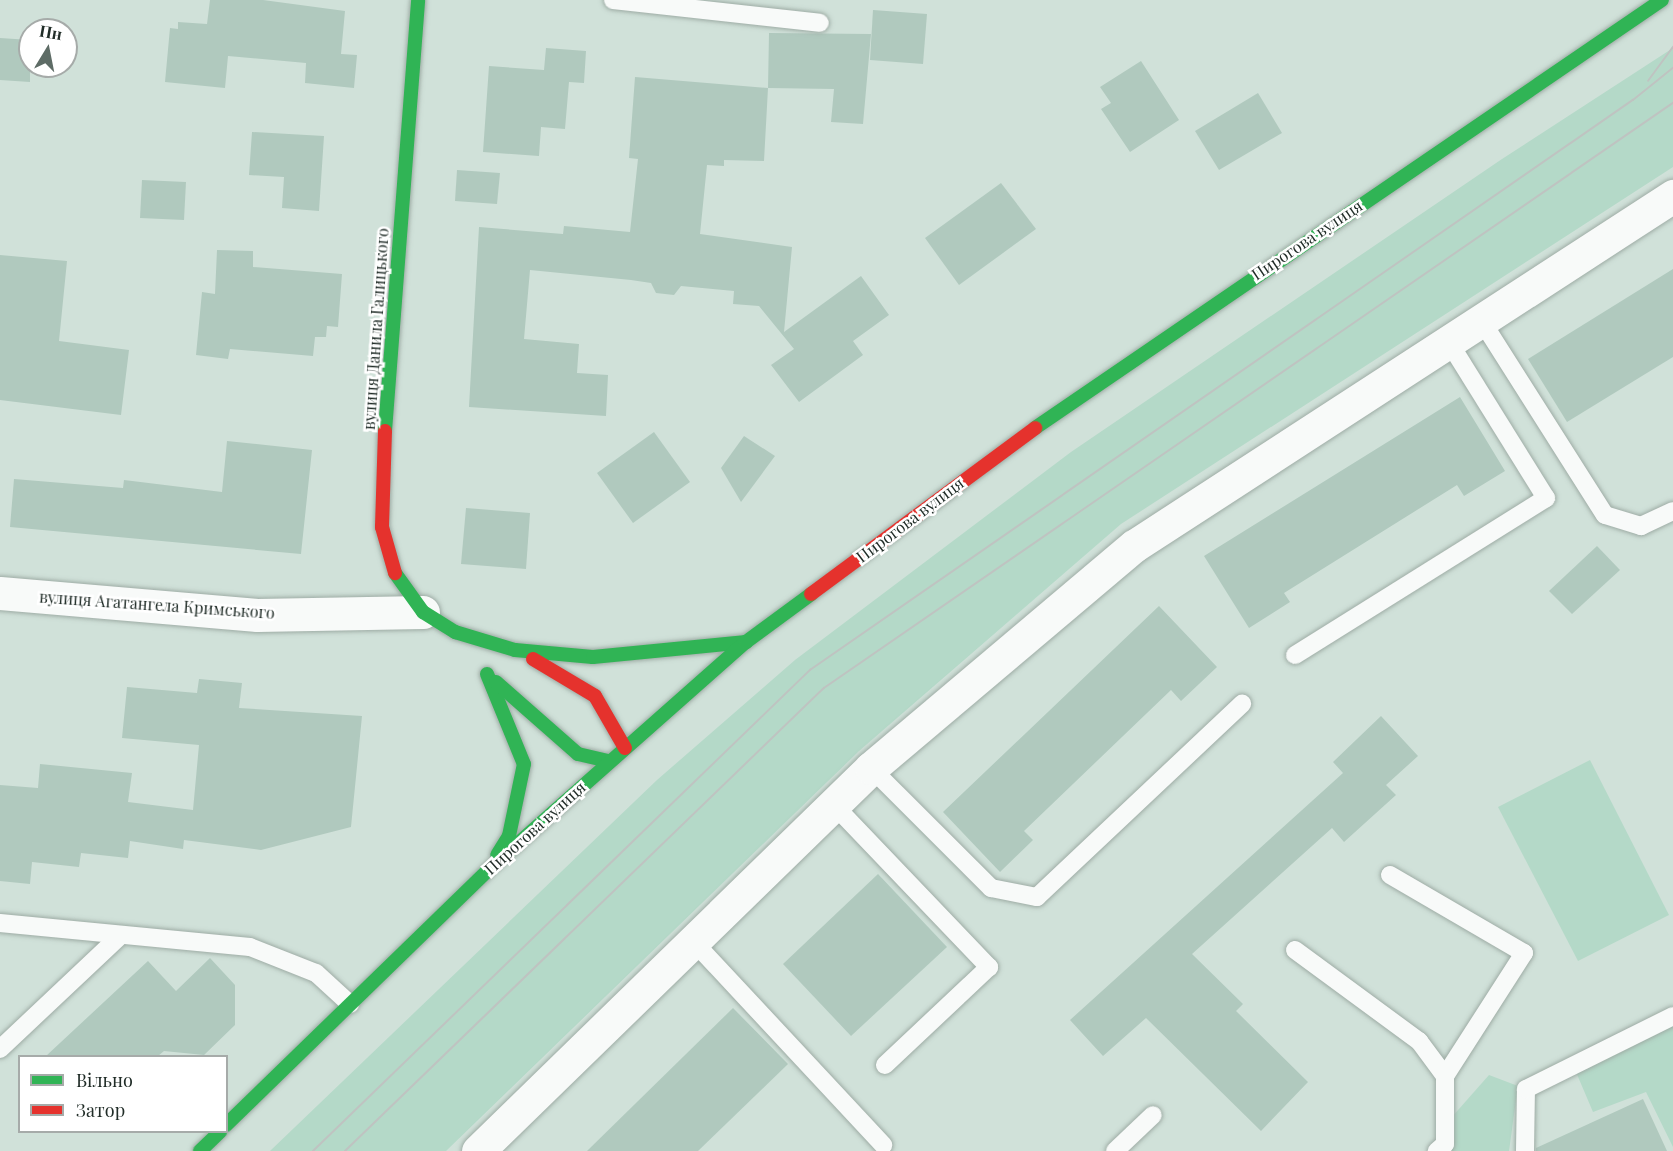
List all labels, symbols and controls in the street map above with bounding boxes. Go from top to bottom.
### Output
north arrow [18,18,78,78]
text: Пн [38,19,64,44]
street label: Пирогова вулиця [1248,196,1366,284]
street label: вулиця Данила Галицького [359,227,393,431]
street label: Пирогова вулиця [853,473,967,567]
street label: вулиця Агатангела Кримського [39,587,275,623]
street label: Пирогова вулиця [480,778,590,878]
legend [18,1055,228,1133]
text: Вільно [76,1068,133,1092]
text: Затор [76,1098,125,1122]

